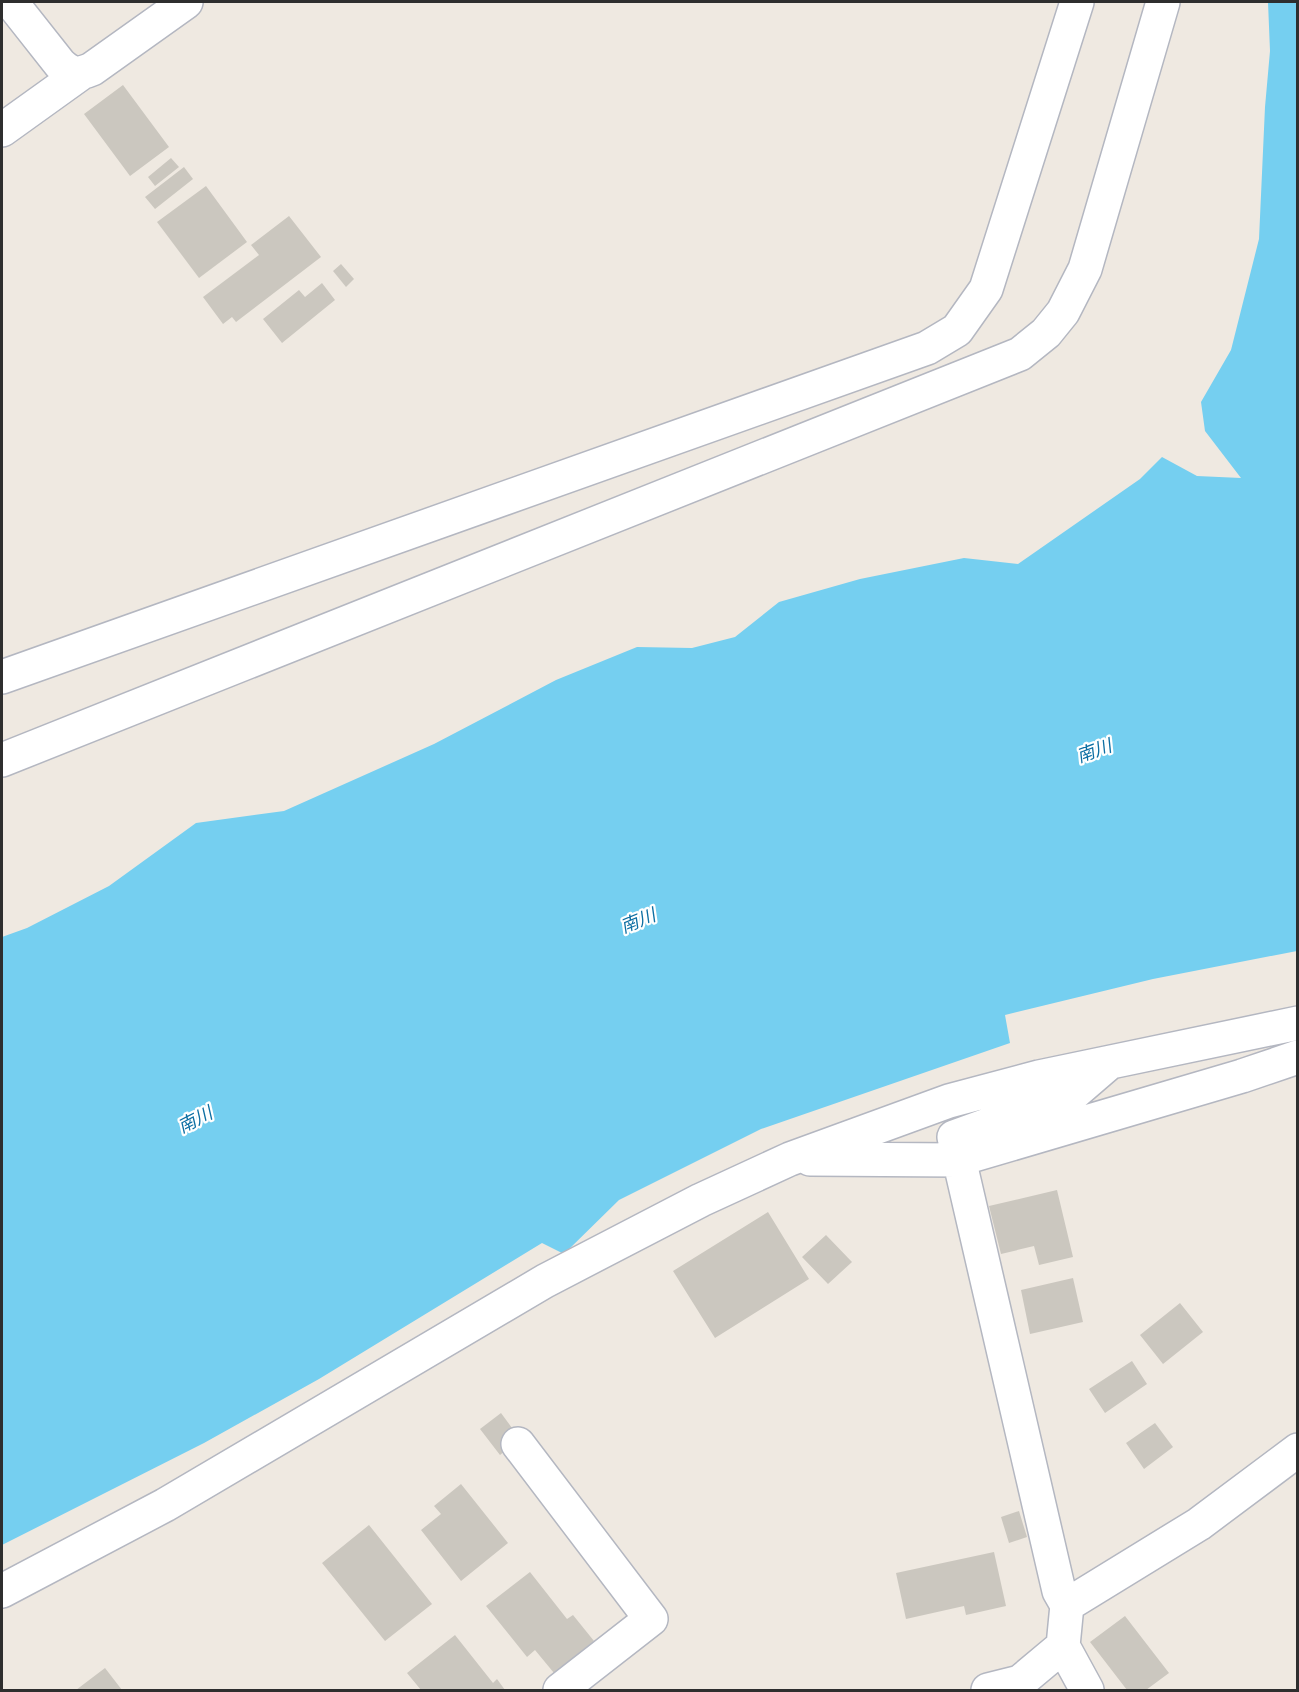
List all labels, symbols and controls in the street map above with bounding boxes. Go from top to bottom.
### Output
water label: 南川 [1073,732,1117,767]
water label: 南川 [616,901,661,938]
water label: 南川 [173,1099,218,1138]

